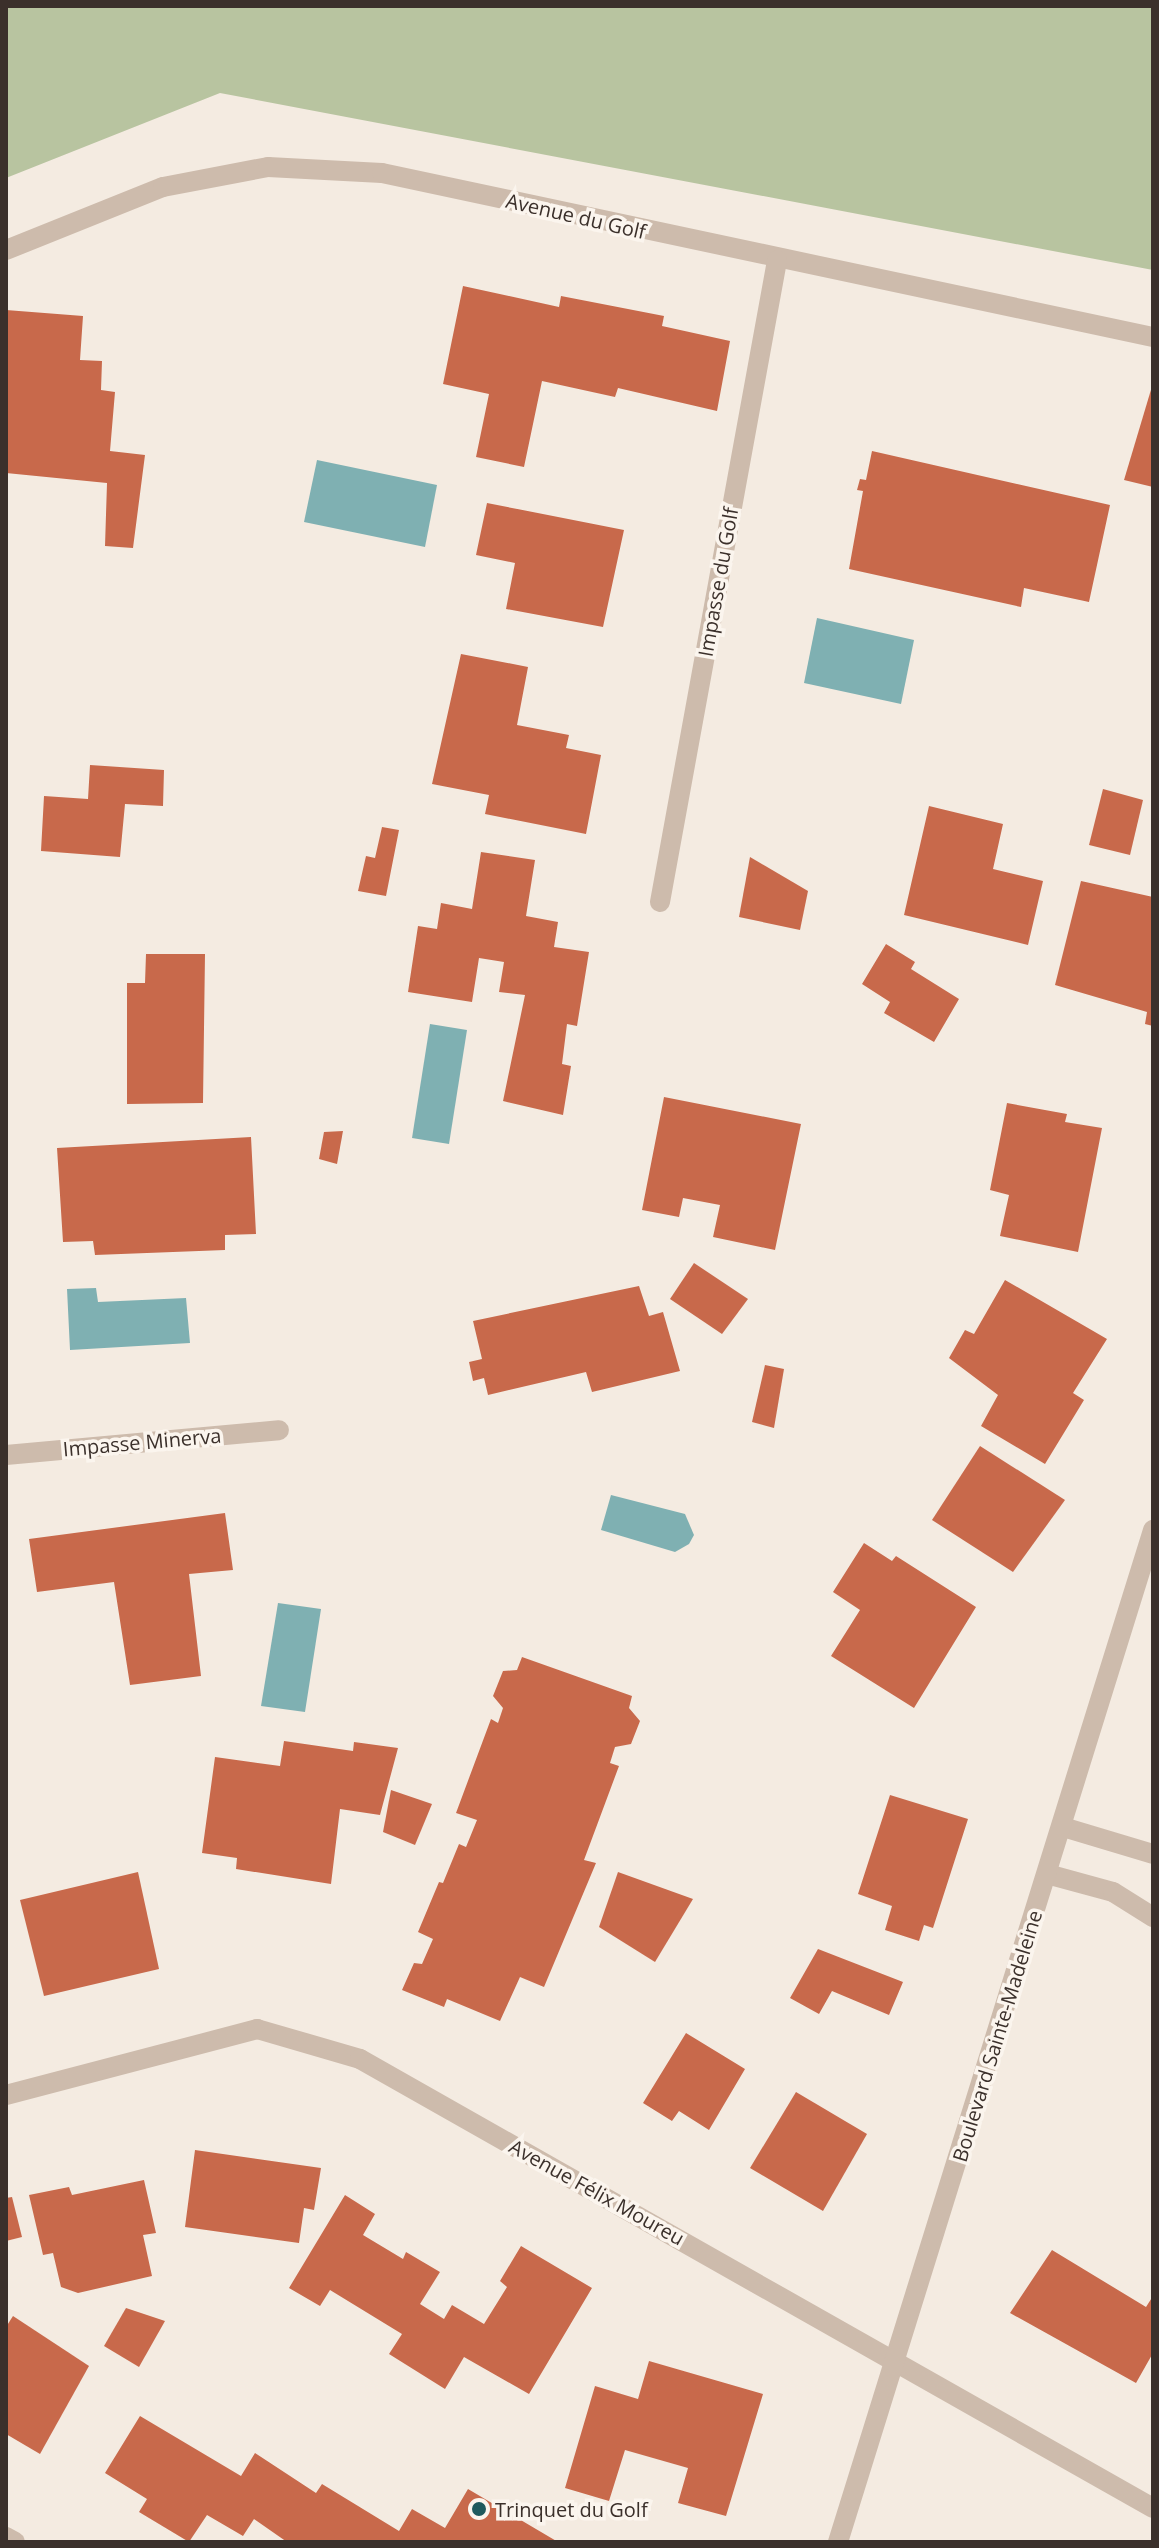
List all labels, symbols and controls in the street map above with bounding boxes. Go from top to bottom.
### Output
street label: Avenue du Golf [504,188,648,244]
street label: Impasse du Golf [693,506,743,658]
street label: Impasse Minerva [62,1423,222,1461]
street label: Boulevard Sainte-Madeleine [947,1907,1047,2165]
street label: Avenue Félix Moureu [505,2134,689,2250]
place label: Trinquet du Golf [495,2497,648,2521]
marker: Trinquet du Golf [470,2500,488,2518]

